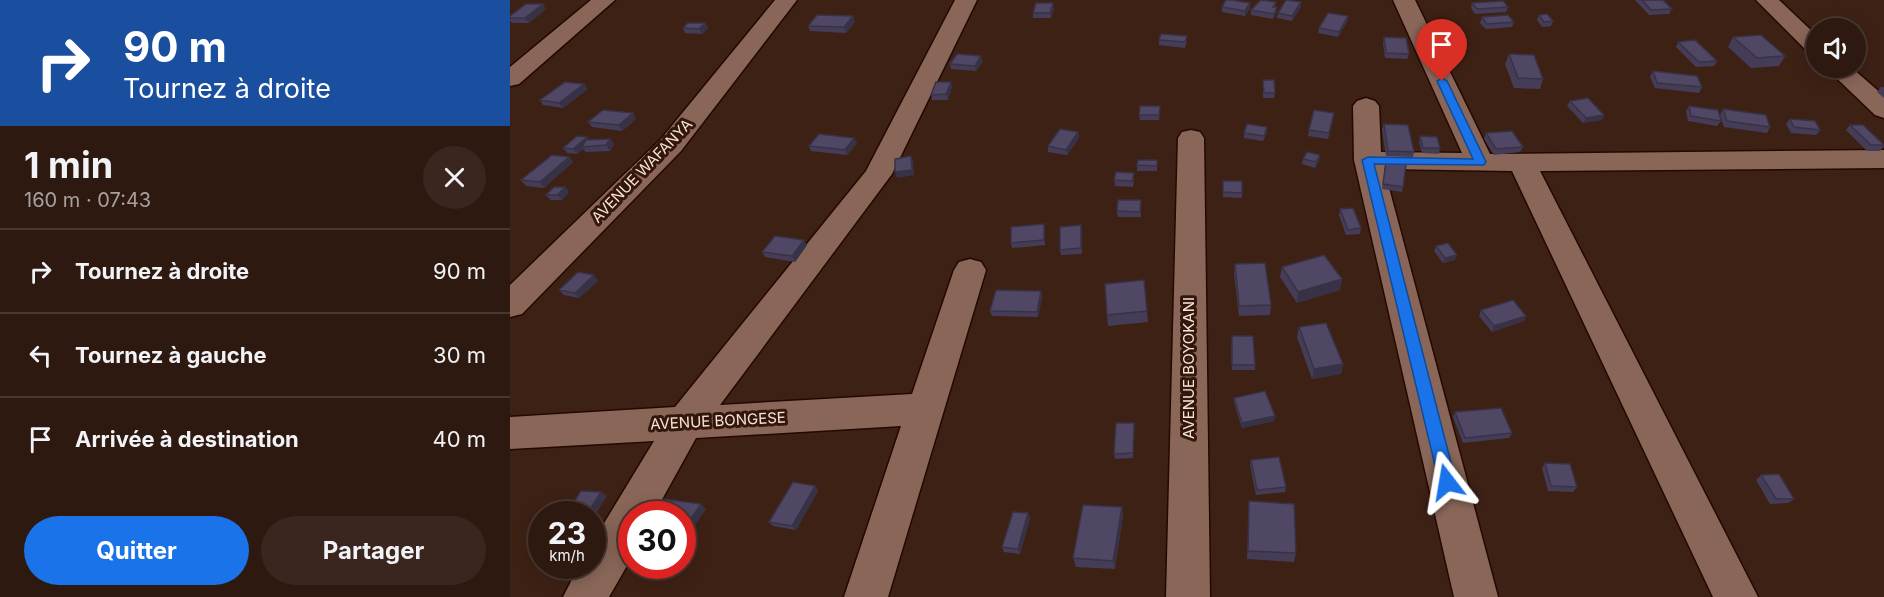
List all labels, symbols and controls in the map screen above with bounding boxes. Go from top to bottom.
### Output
map controls [1806,18,1866,78]
button: sound [1806,18,1866,78]
pin [1416,19,1467,81]
text: 90 m [123,21,227,72]
icon: right [24,24,102,102]
icon: arrive [1425,28,1458,61]
text: Tournez à droite [123,72,331,105]
street label: AVENUE WAFANYA [587,115,696,227]
text: 1 min [24,143,113,187]
button: close [423,146,486,209]
text: 160 m · 07:43 [24,188,151,212]
icon: right [24,255,57,288]
text: Tournez à droite [75,258,249,284]
text: 90 m [433,258,486,284]
street label: AVENUE BOYOKANI [1179,297,1198,439]
icon: left [24,339,57,372]
text: Tournez à gauche [75,342,267,368]
text: 30 m [433,342,486,368]
street label: AVENUE BONGESE [650,407,786,434]
icon: arrive [24,423,57,456]
text: Arrivée à destination [75,426,299,452]
text: 40 m [432,426,486,452]
position arrow [1415,450,1479,514]
speed limit sign: 30 [618,501,696,579]
text: 23 [548,515,586,551]
button: Quitter [24,516,249,585]
button: Partager [261,516,486,585]
text: km/h [549,546,585,565]

